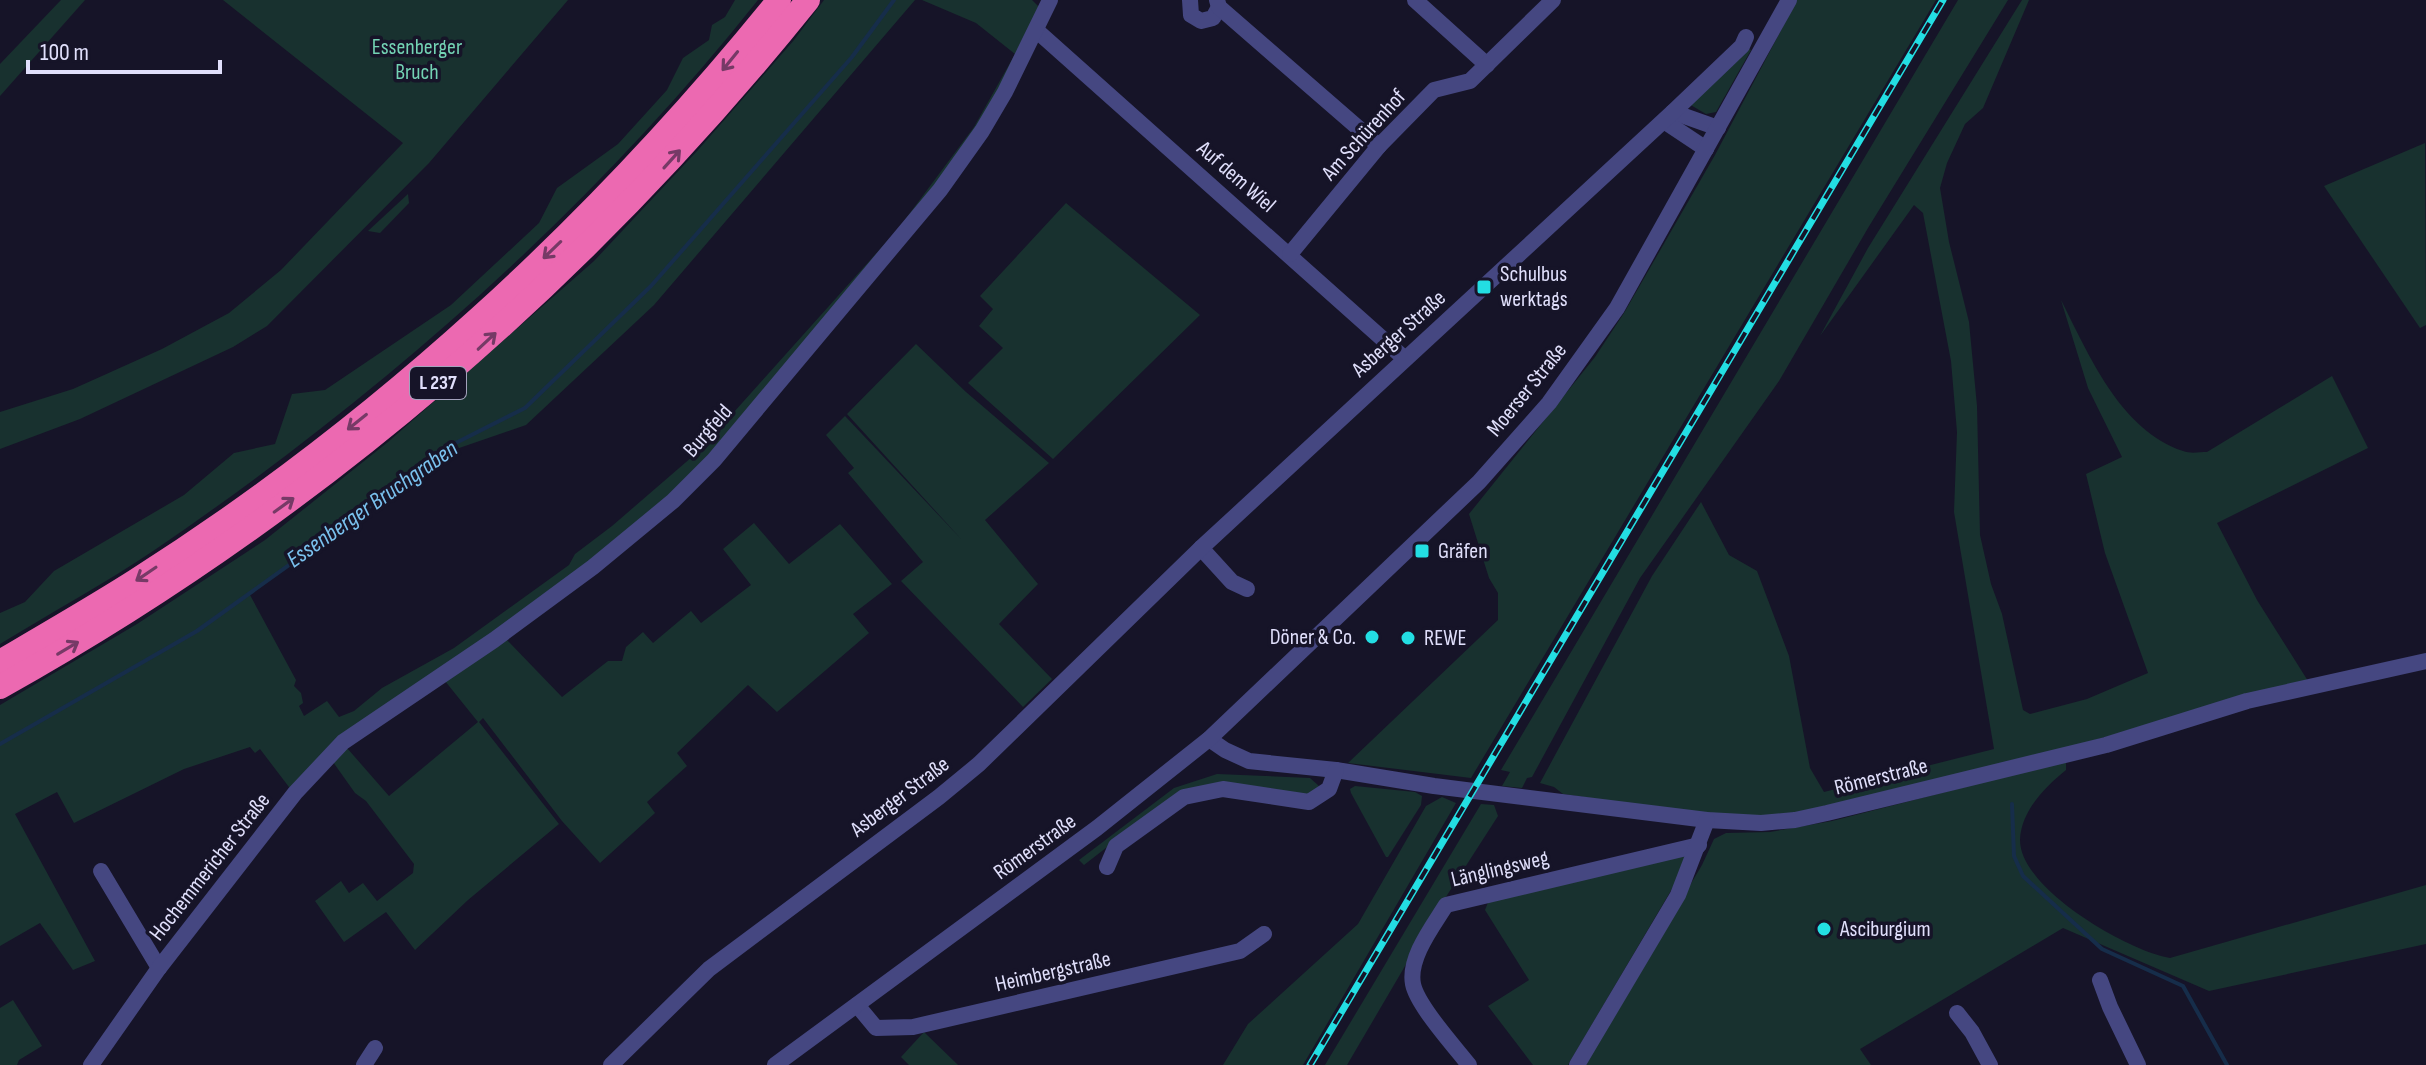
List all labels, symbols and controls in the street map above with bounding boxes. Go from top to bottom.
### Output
scale bar [28,24,220,74]
park label: Essenberger Bruch [372,34,462,86]
text: 100 m [40,38,89,67]
one-way arrow [721,50,739,70]
street label: Am Schürenhof [1315,83,1412,187]
street label: Auf dem Wiel [1190,135,1281,219]
one-way arrow [662,149,681,169]
one-way arrow [543,240,562,259]
place label: Schulbus werktags [1500,261,1568,313]
marker: Schulbus werktags [1475,278,1493,296]
street label: Asberger Straße [1346,285,1452,384]
one-way arrow [476,333,496,351]
street label: Moerser Straße [1481,338,1573,442]
road number: L 237 [410,367,466,399]
street label: Burgfeld [678,399,738,463]
one-way arrow [347,413,368,430]
water label: Essenberger Bruchgraben [281,434,463,574]
one-way arrow [273,496,295,513]
place label: Gräfen [1438,538,1488,565]
marker: Gräfen [1413,542,1431,560]
one-way arrow [135,566,158,582]
place label: Döner & Co. [1270,624,1356,651]
place label: REWE [1424,625,1467,652]
marker: Döner & Co. [1363,628,1381,646]
marker: REWE [1399,629,1417,647]
one-way arrow [56,640,79,656]
street label: Asberger Straße [844,751,955,844]
street label: Römerstraße [1832,752,1930,802]
street label: Hochemmericher Straße [144,788,276,946]
street label: Römerstraße [989,808,1081,886]
street label: Länglingsweg [1449,845,1552,893]
place label: Asciburgium [1839,916,1931,943]
marker: Asciburgium [1815,920,1833,938]
street label: Heimbergstraße [993,946,1113,998]

